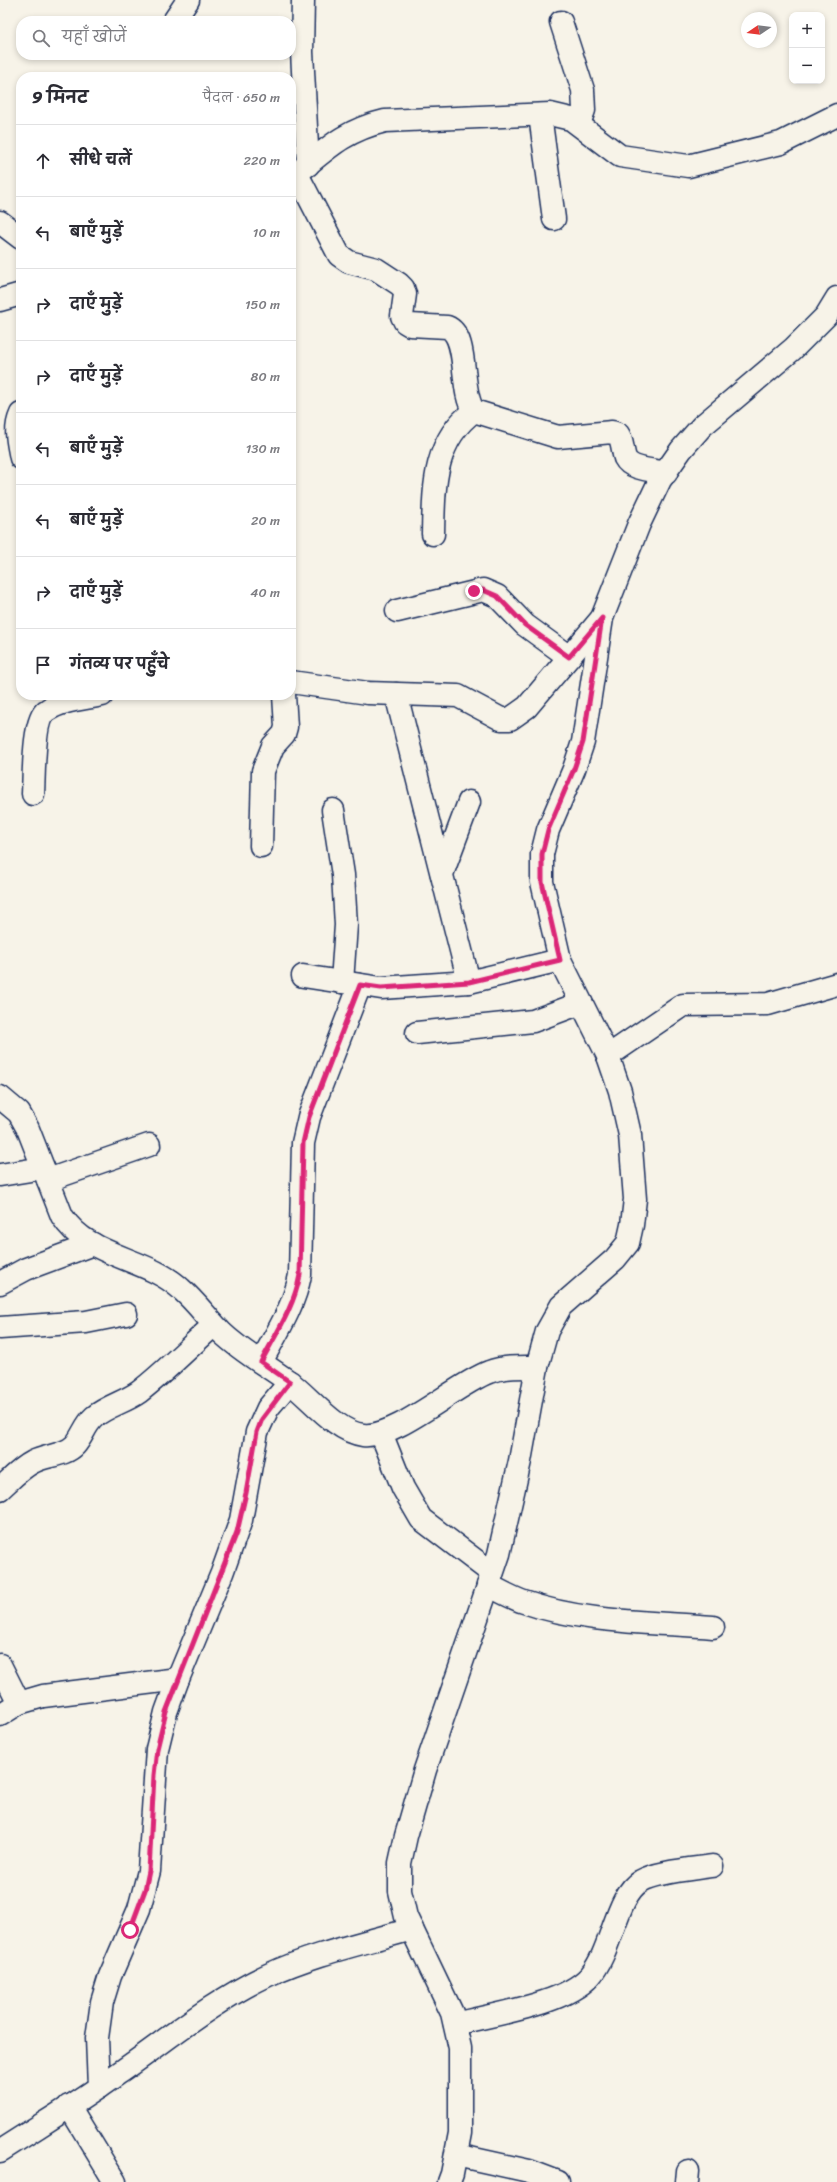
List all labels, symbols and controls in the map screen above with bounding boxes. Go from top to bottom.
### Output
north arrow [741,12,777,48]
map controls [789,12,825,84]
button: + [789,12,825,48]
search box [16,16,296,60]
text: यहाँ खोजें [62,24,127,50]
icon: search [30,27,52,49]
button: − [789,48,825,84]
text: 9 मिनट [32,82,88,112]
text: पैदल · 650 m [203,86,280,109]
text: सीधे चलें [70,147,131,173]
text: 220 m [243,149,280,172]
icon: ahead [32,150,54,172]
text: बाएँ मुड़ें [70,219,123,245]
text: 10 m [253,221,280,244]
icon: left [32,222,54,244]
text: दाएँ मुड़ें [70,291,122,317]
text: 150 m [245,293,280,316]
icon: right [32,294,54,316]
text: दाएँ मुड़ें [70,363,122,389]
text: 80 m [251,365,280,388]
icon: right [32,366,54,388]
text: बाएँ मुड़ें [70,435,123,461]
text: 130 m [246,437,280,460]
icon: left [32,438,54,460]
text: बाएँ मुड़ें [70,507,123,533]
text: 20 m [251,509,280,532]
icon: left [32,510,54,532]
text: दाएँ मुड़ें [70,579,122,605]
text: 40 m [250,581,280,604]
icon: right [32,582,54,604]
route end [465,582,483,600]
text: गंतव्य पर पहुँचे [70,651,169,677]
icon: arrive [32,654,54,676]
route start [121,1921,139,1939]

